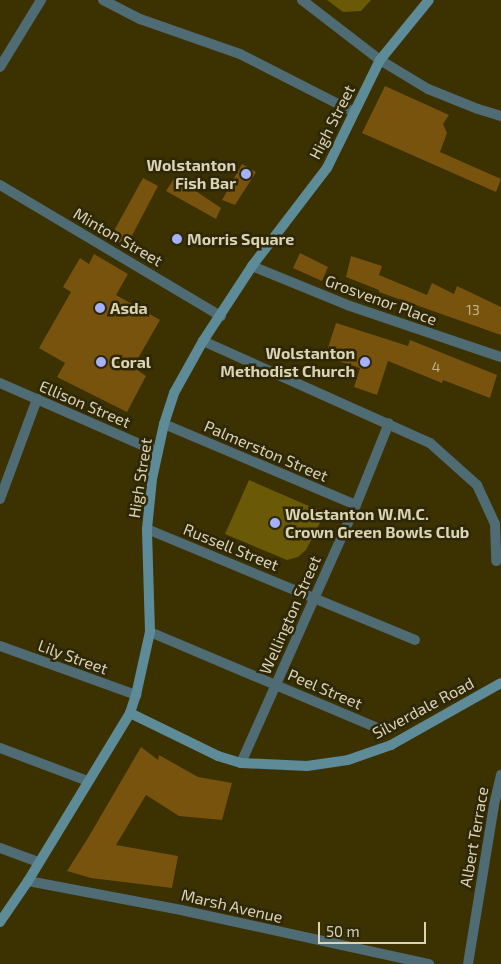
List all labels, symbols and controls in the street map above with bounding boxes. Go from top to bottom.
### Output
street label: High Street [305,82,359,162]
place label: Wolstanton Fish Bar [147,155,236,193]
marker: Wolstanton Fish Bar [240,168,252,180]
street label: Minton Street [70,204,166,270]
place label: Morris Square [187,229,294,249]
marker: Morris Square [171,233,183,245]
street label: Grosvenor Place [322,271,440,329]
place label: Asda [110,298,148,318]
marker: Asda [94,302,106,314]
house number: 13 [466,302,480,318]
place label: Wolstanton Methodist Church [220,343,355,381]
place label: Coral [111,352,151,372]
marker: Coral [95,356,107,368]
marker: Wolstanton Methodist Church [359,356,371,368]
house number: 4 [432,359,440,375]
street label: Ellison Street [37,376,133,432]
street label: Palmerston Street [201,416,331,486]
street label: High Street [124,437,156,519]
place label: Wolstanton W.M.C. Crown Green Bowls Club [285,504,469,542]
marker: Wolstanton W.M.C. Crown Green Bowls Club [269,517,281,529]
street label: Russell Street [180,519,282,575]
street label: Wellington Street [255,553,325,677]
street label: Lily Street [35,635,111,679]
street label: Peel Street [285,665,365,713]
street label: Silverdale Road [369,673,477,743]
street label: Albert Terrace [456,785,492,889]
street label: Marsh Avenue [179,885,285,927]
scale bar [321,912,428,944]
text: 50 m [326,922,360,940]

